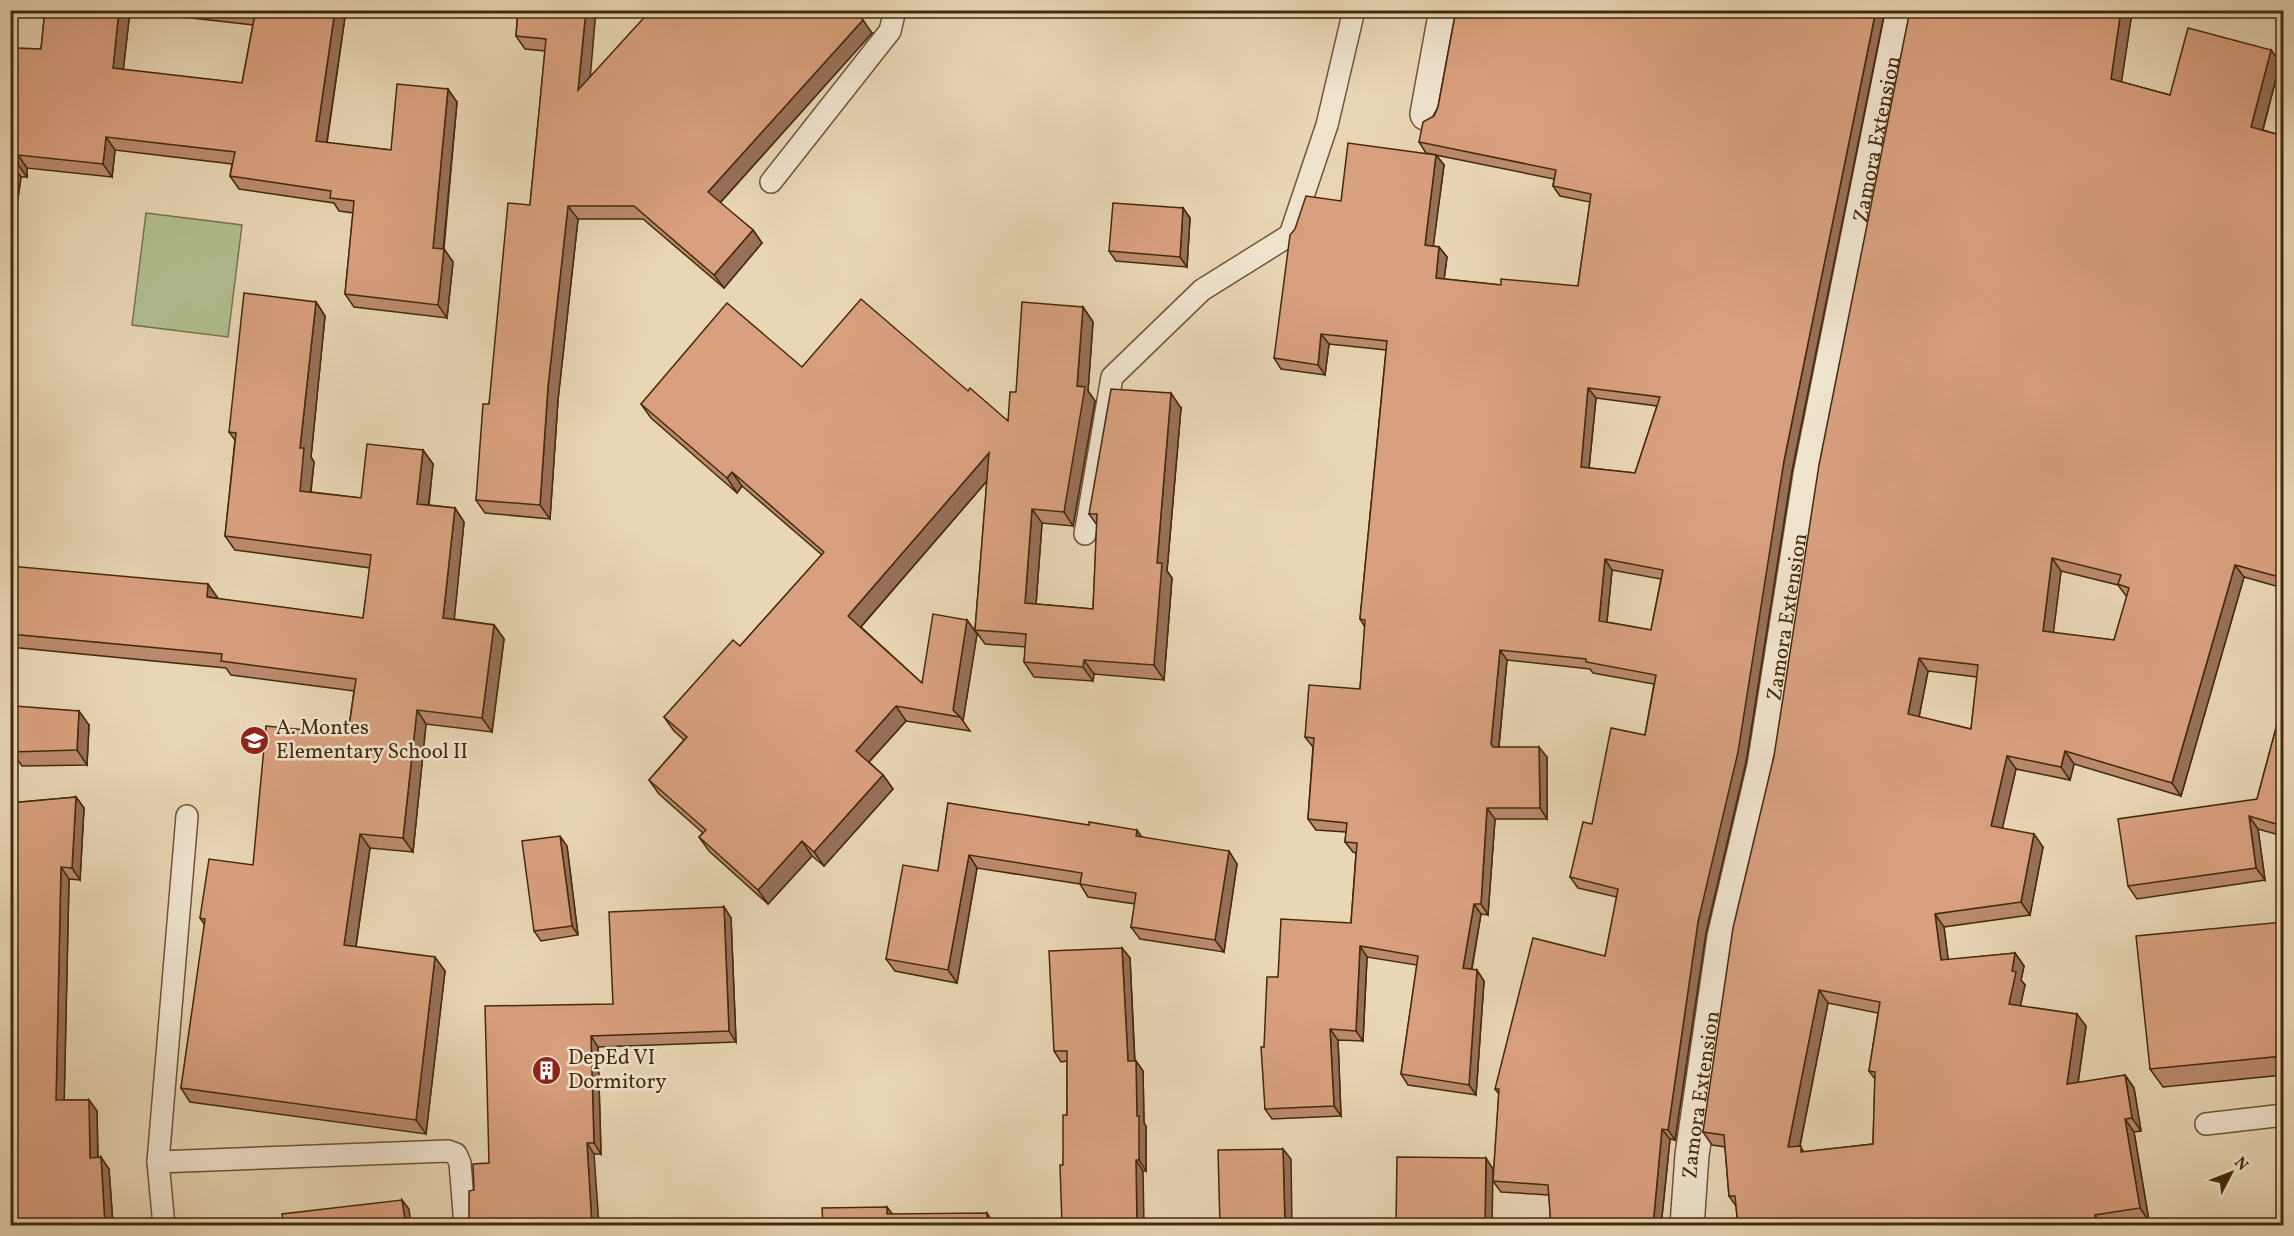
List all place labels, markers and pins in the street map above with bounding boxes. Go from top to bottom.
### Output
place label: A. Montes Elementary School II [276,714,468,767]
school or university icon: A. Montes Elementary School II [239,724,271,756]
place label: DepEd VI Dormitory [568,1044,667,1097]
building icon: DepEd VI Dormitory [531,1054,563,1086]

